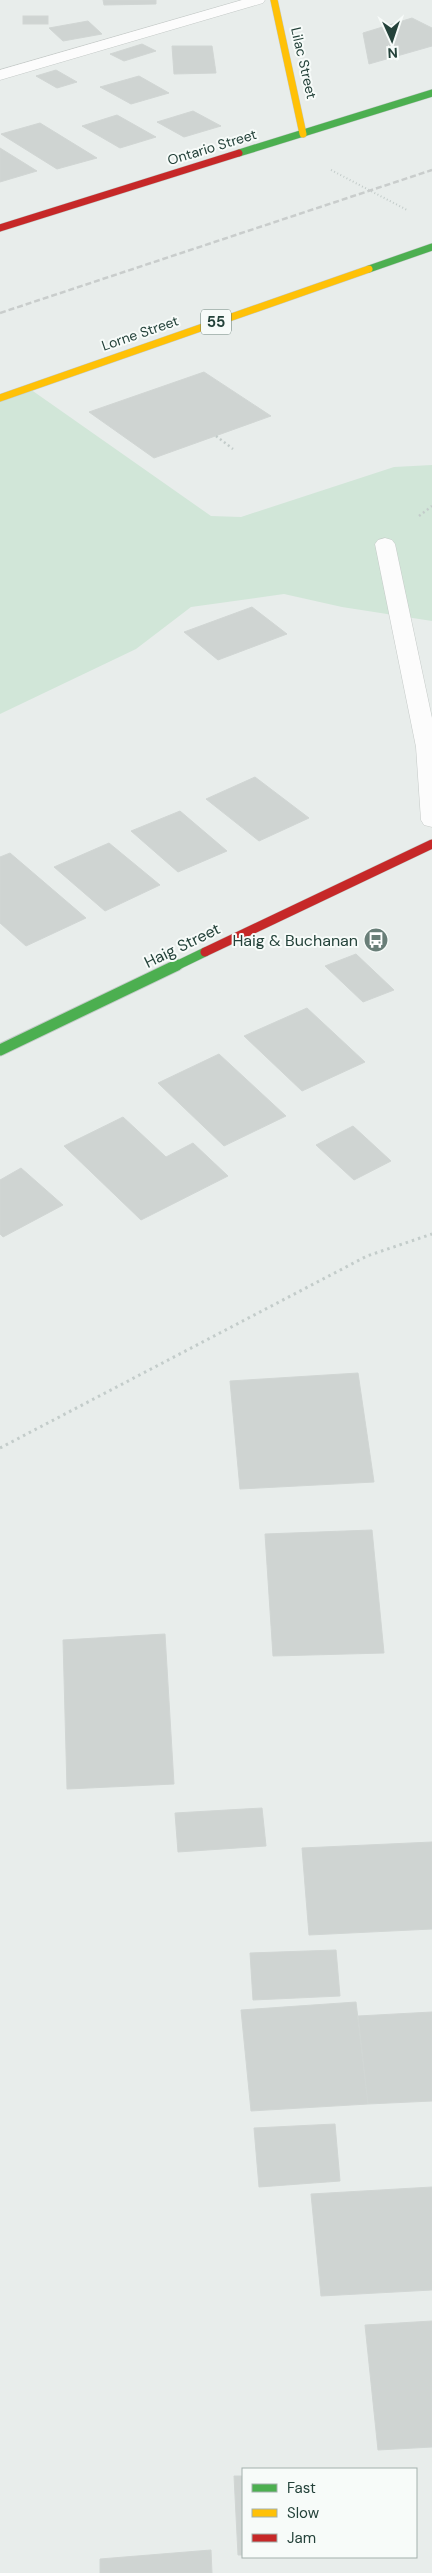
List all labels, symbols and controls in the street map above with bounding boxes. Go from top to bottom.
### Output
north arrow [367,15,417,65]
street label: Lilac Street [287,25,321,101]
text: N [387,44,398,62]
street label: Ontario Street [165,125,259,169]
road number: 55 [201,310,231,334]
street label: Lorne Street [99,311,181,355]
street label: Haig Street [141,918,224,973]
bus stop icon: Haig & Buchanan [363,927,389,953]
place label: Haig & Buchanan [232,930,358,951]
legend [242,2468,417,2558]
text: Fast [287,2478,316,2498]
text: Slow [287,2503,320,2523]
text: Jam [287,2528,316,2548]

